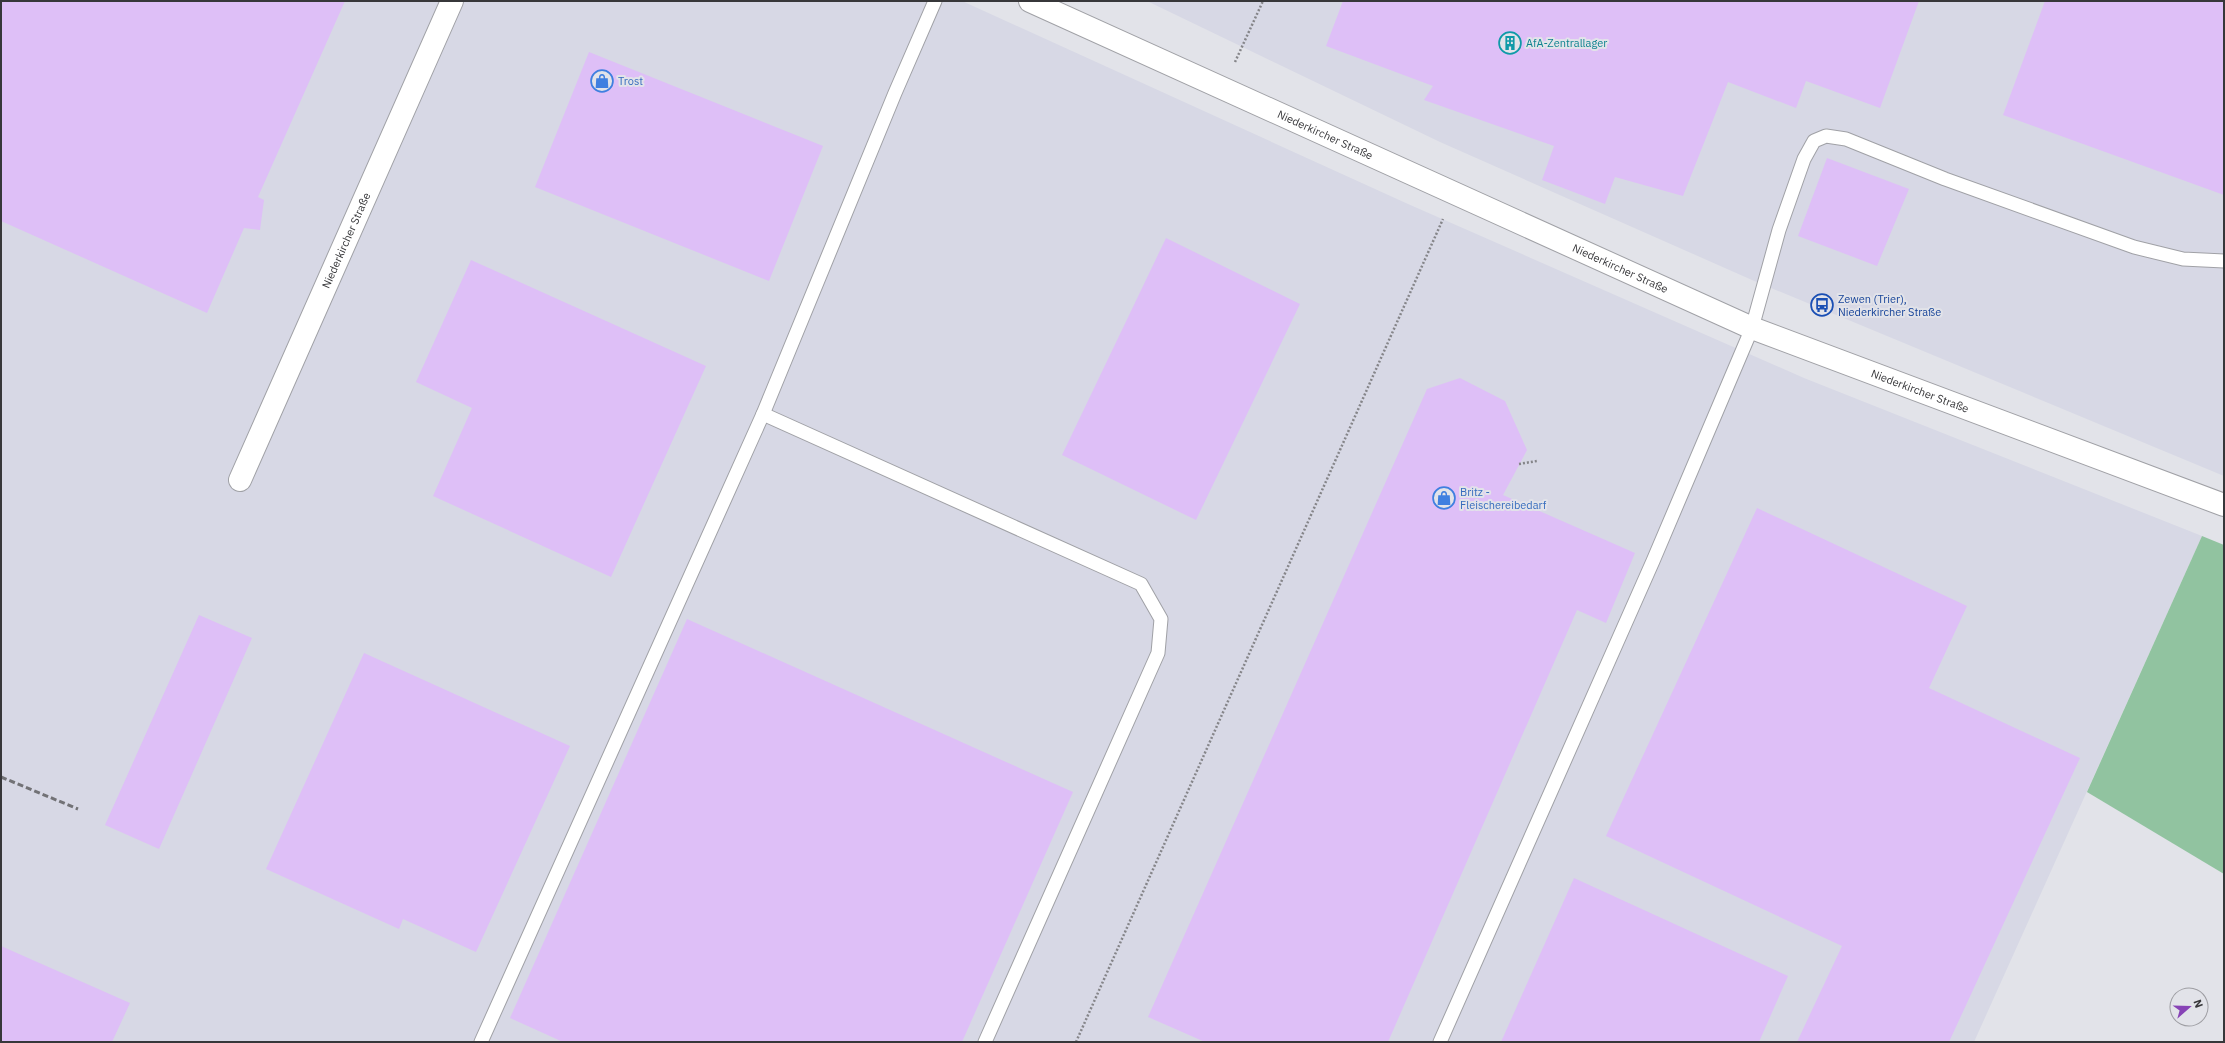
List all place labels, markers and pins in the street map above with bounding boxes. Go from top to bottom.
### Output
building icon: AfA-Zentrallager [1497,30,1523,56]
place label: AfA-Zentrallager [1526,36,1607,50]
shop icon: Trost [589,68,615,94]
place label: Trost [618,74,643,88]
bus stop icon: Zewen (Trier), Niederkircher Straße [1809,292,1835,318]
place label: Zewen (Trier), Niederkircher Straße [1838,292,1941,319]
shop icon: Britz - Fleischereibedarf [1431,485,1457,511]
place label: Britz - Fleischereibedarf [1460,485,1547,512]

